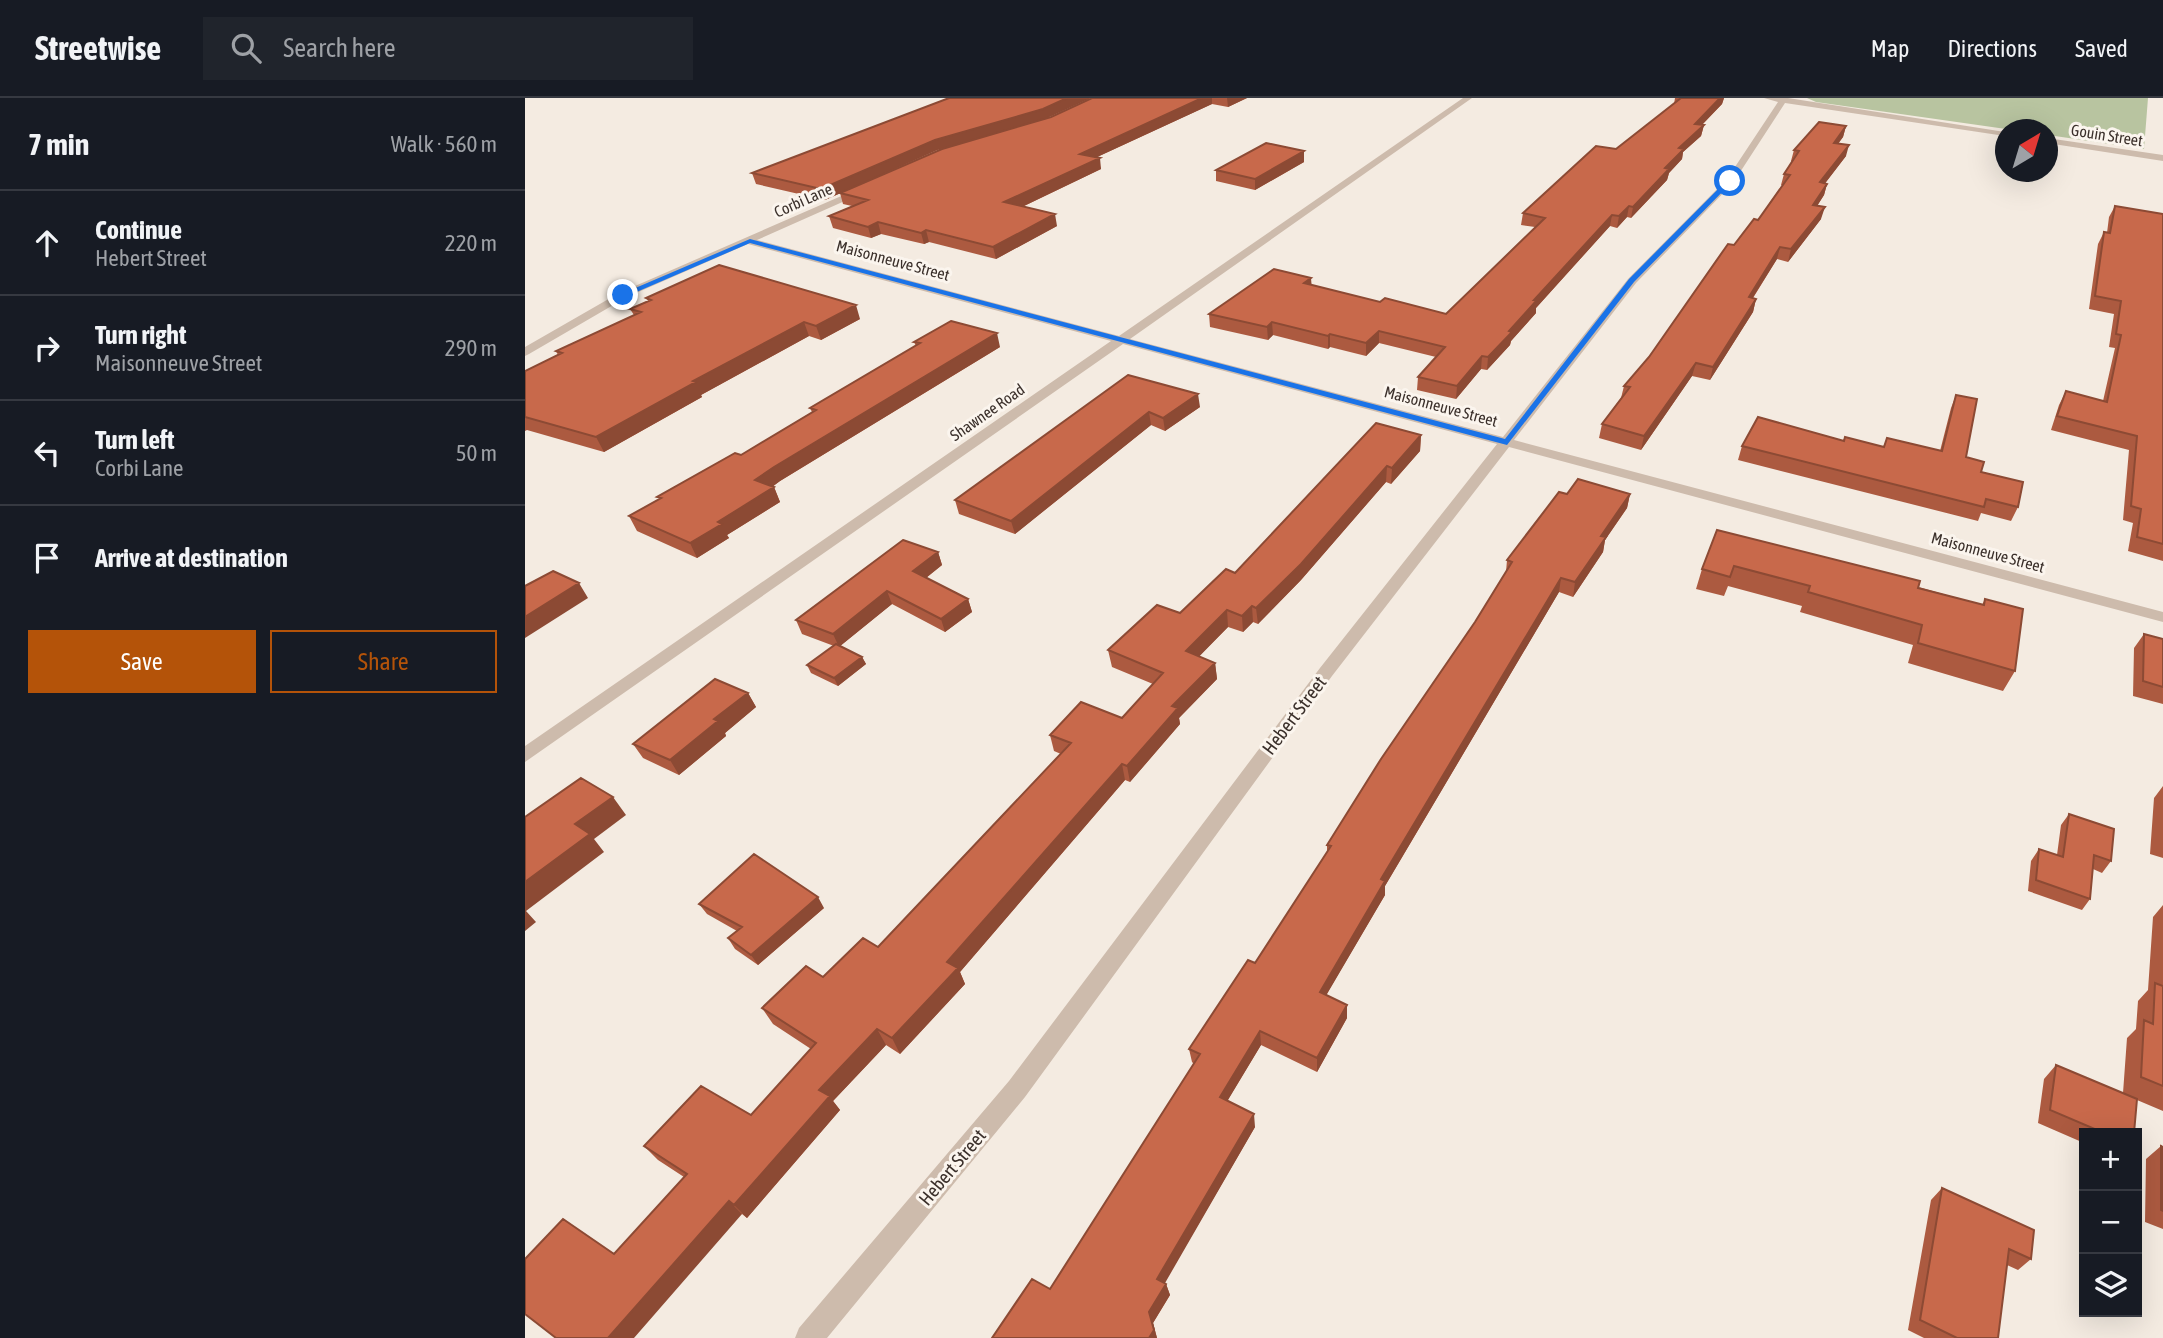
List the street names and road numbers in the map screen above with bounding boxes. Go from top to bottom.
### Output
street label: Gouin Street [2070,120,2145,150]
street label: Corbi Lane [771,179,835,221]
street label: Maisonneuve Street [834,236,952,284]
street label: Shawnee Road [946,380,1028,444]
street label: Maisonneuve Street [1382,382,1500,430]
street label: Maisonneuve Street [1929,528,2047,576]
street label: Hebert Street [1257,671,1331,759]
street label: Hebert Street [914,1125,990,1209]

